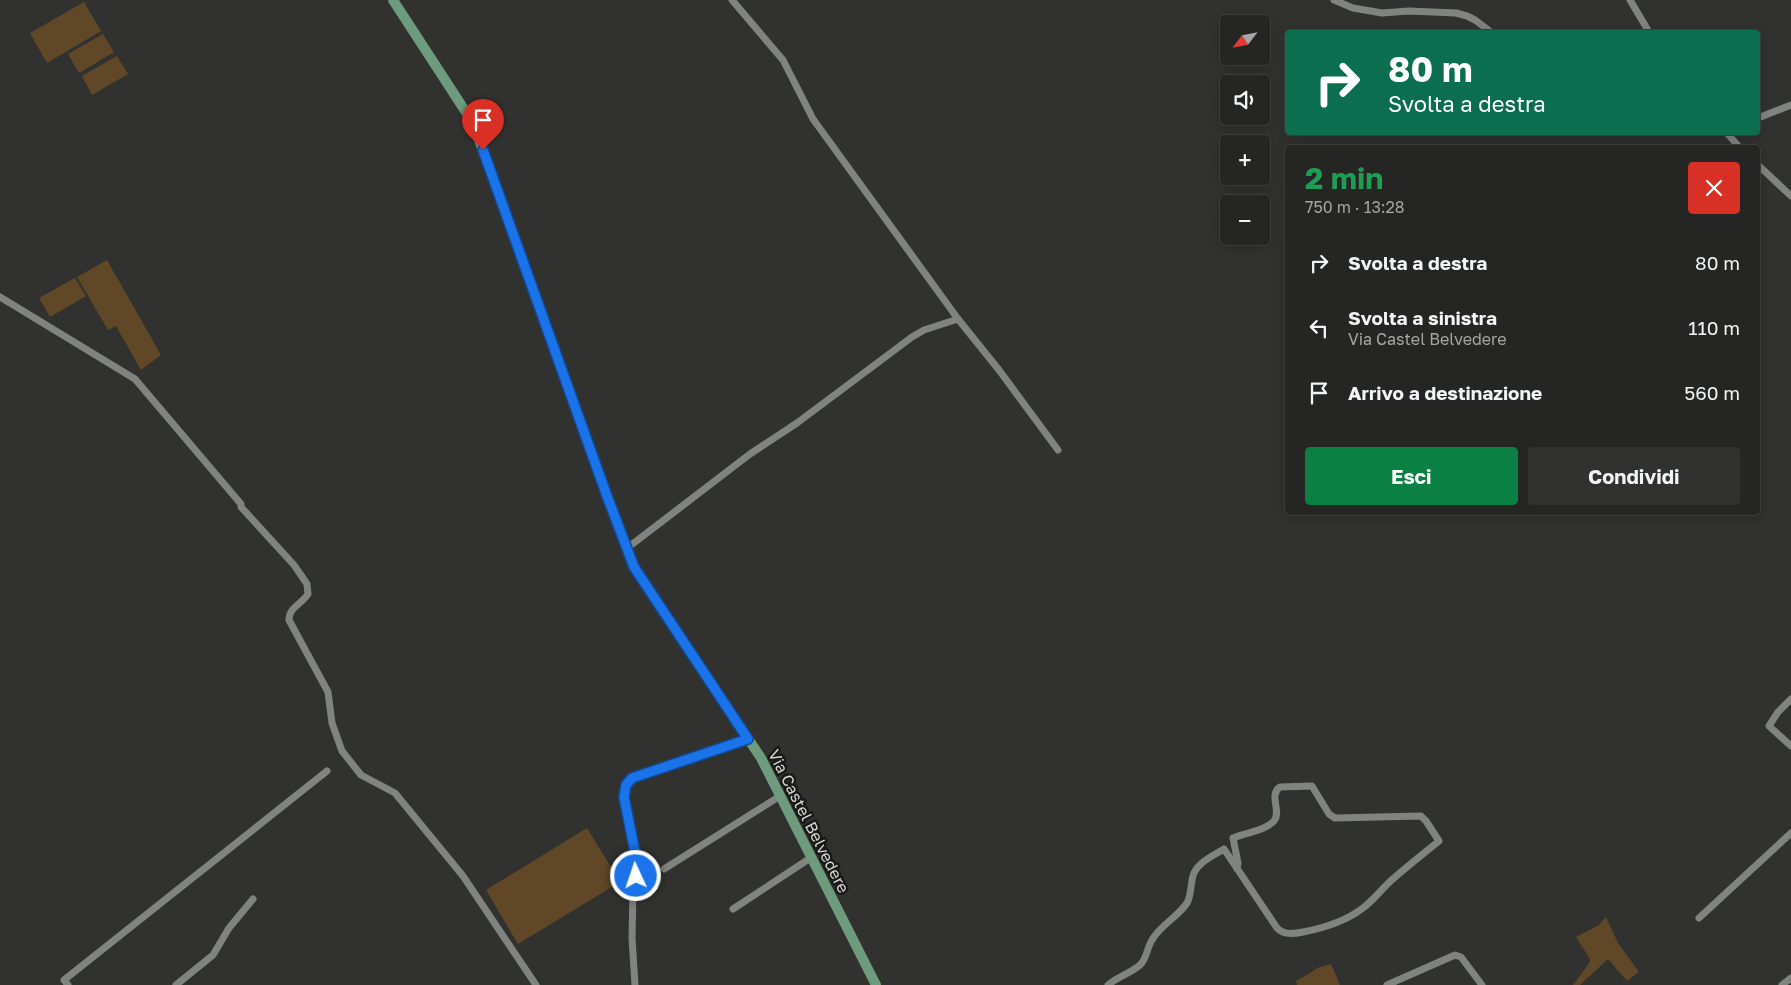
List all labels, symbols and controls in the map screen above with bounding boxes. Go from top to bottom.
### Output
north arrow [1220,15,1270,65]
map controls [1220,15,1270,245]
text: 80 m [1388,48,1473,90]
icon: right [1305,50,1370,115]
button: sound [1220,75,1270,125]
text: Svolta a destra [1388,90,1546,117]
pin [462,99,504,150]
icon: arrive [469,106,497,134]
button: + [1220,135,1270,185]
text: 2 min [1305,160,1383,196]
button: close [1688,162,1740,214]
button: − [1220,195,1270,245]
text: 750 m · 13:28 [1305,197,1405,217]
icon: right [1305,249,1333,277]
text: Svolta a destra [1348,251,1487,274]
text: 80 m [1695,251,1740,274]
text: Svolta a sinistra [1348,306,1497,329]
icon: left [1305,314,1333,342]
text: 110 m [1688,316,1740,339]
text: Via Castel Belvedere [1348,329,1506,349]
icon: arrive [1305,379,1333,407]
text: Arrivo a destinazione [1348,381,1542,404]
text: 560 m [1684,381,1740,404]
button: Esci [1305,447,1518,505]
button: Condividi [1528,447,1740,505]
street label: Via Castel Belvedere [764,746,854,896]
position arrow [609,849,661,901]

